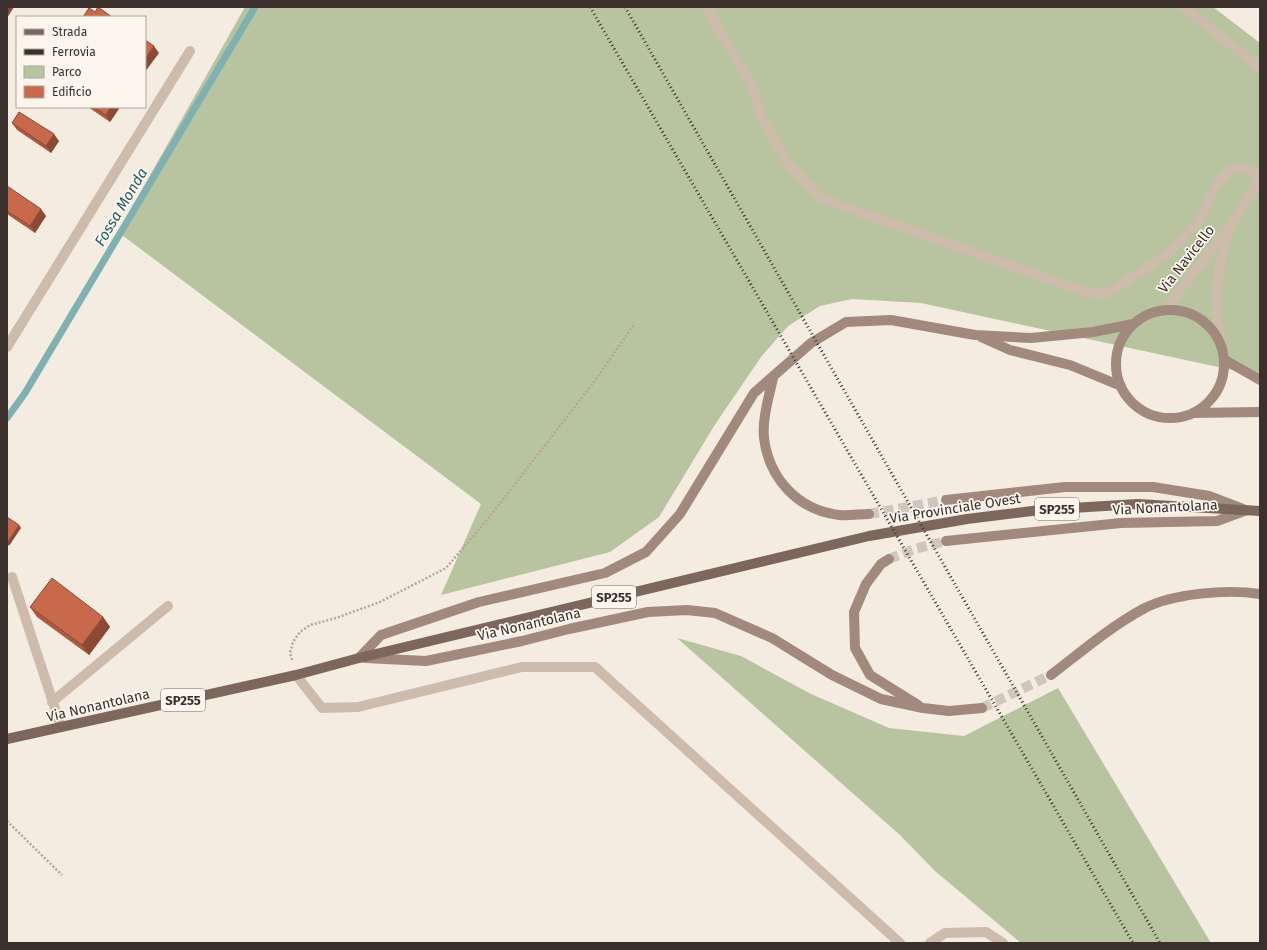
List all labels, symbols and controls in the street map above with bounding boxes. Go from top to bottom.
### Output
legend [16,16,146,108]
text: Strada [52,25,87,39]
text: Ferrovia [52,45,96,59]
text: Parco [52,65,82,79]
text: Edificio [52,85,92,99]
water label: Fossa Monda [91,165,151,249]
street label: Via Navicello [1155,222,1218,297]
street label: Via Provinciale Ovest [888,490,1023,527]
street label: Via Nonantolana [1112,496,1218,519]
road number: SP255 [1035,498,1079,520]
road number: SP255 [592,586,636,608]
street label: Via Nonantolana [476,604,582,645]
street label: Via Nonantolana [45,685,151,726]
road number: SP255 [161,689,205,711]

